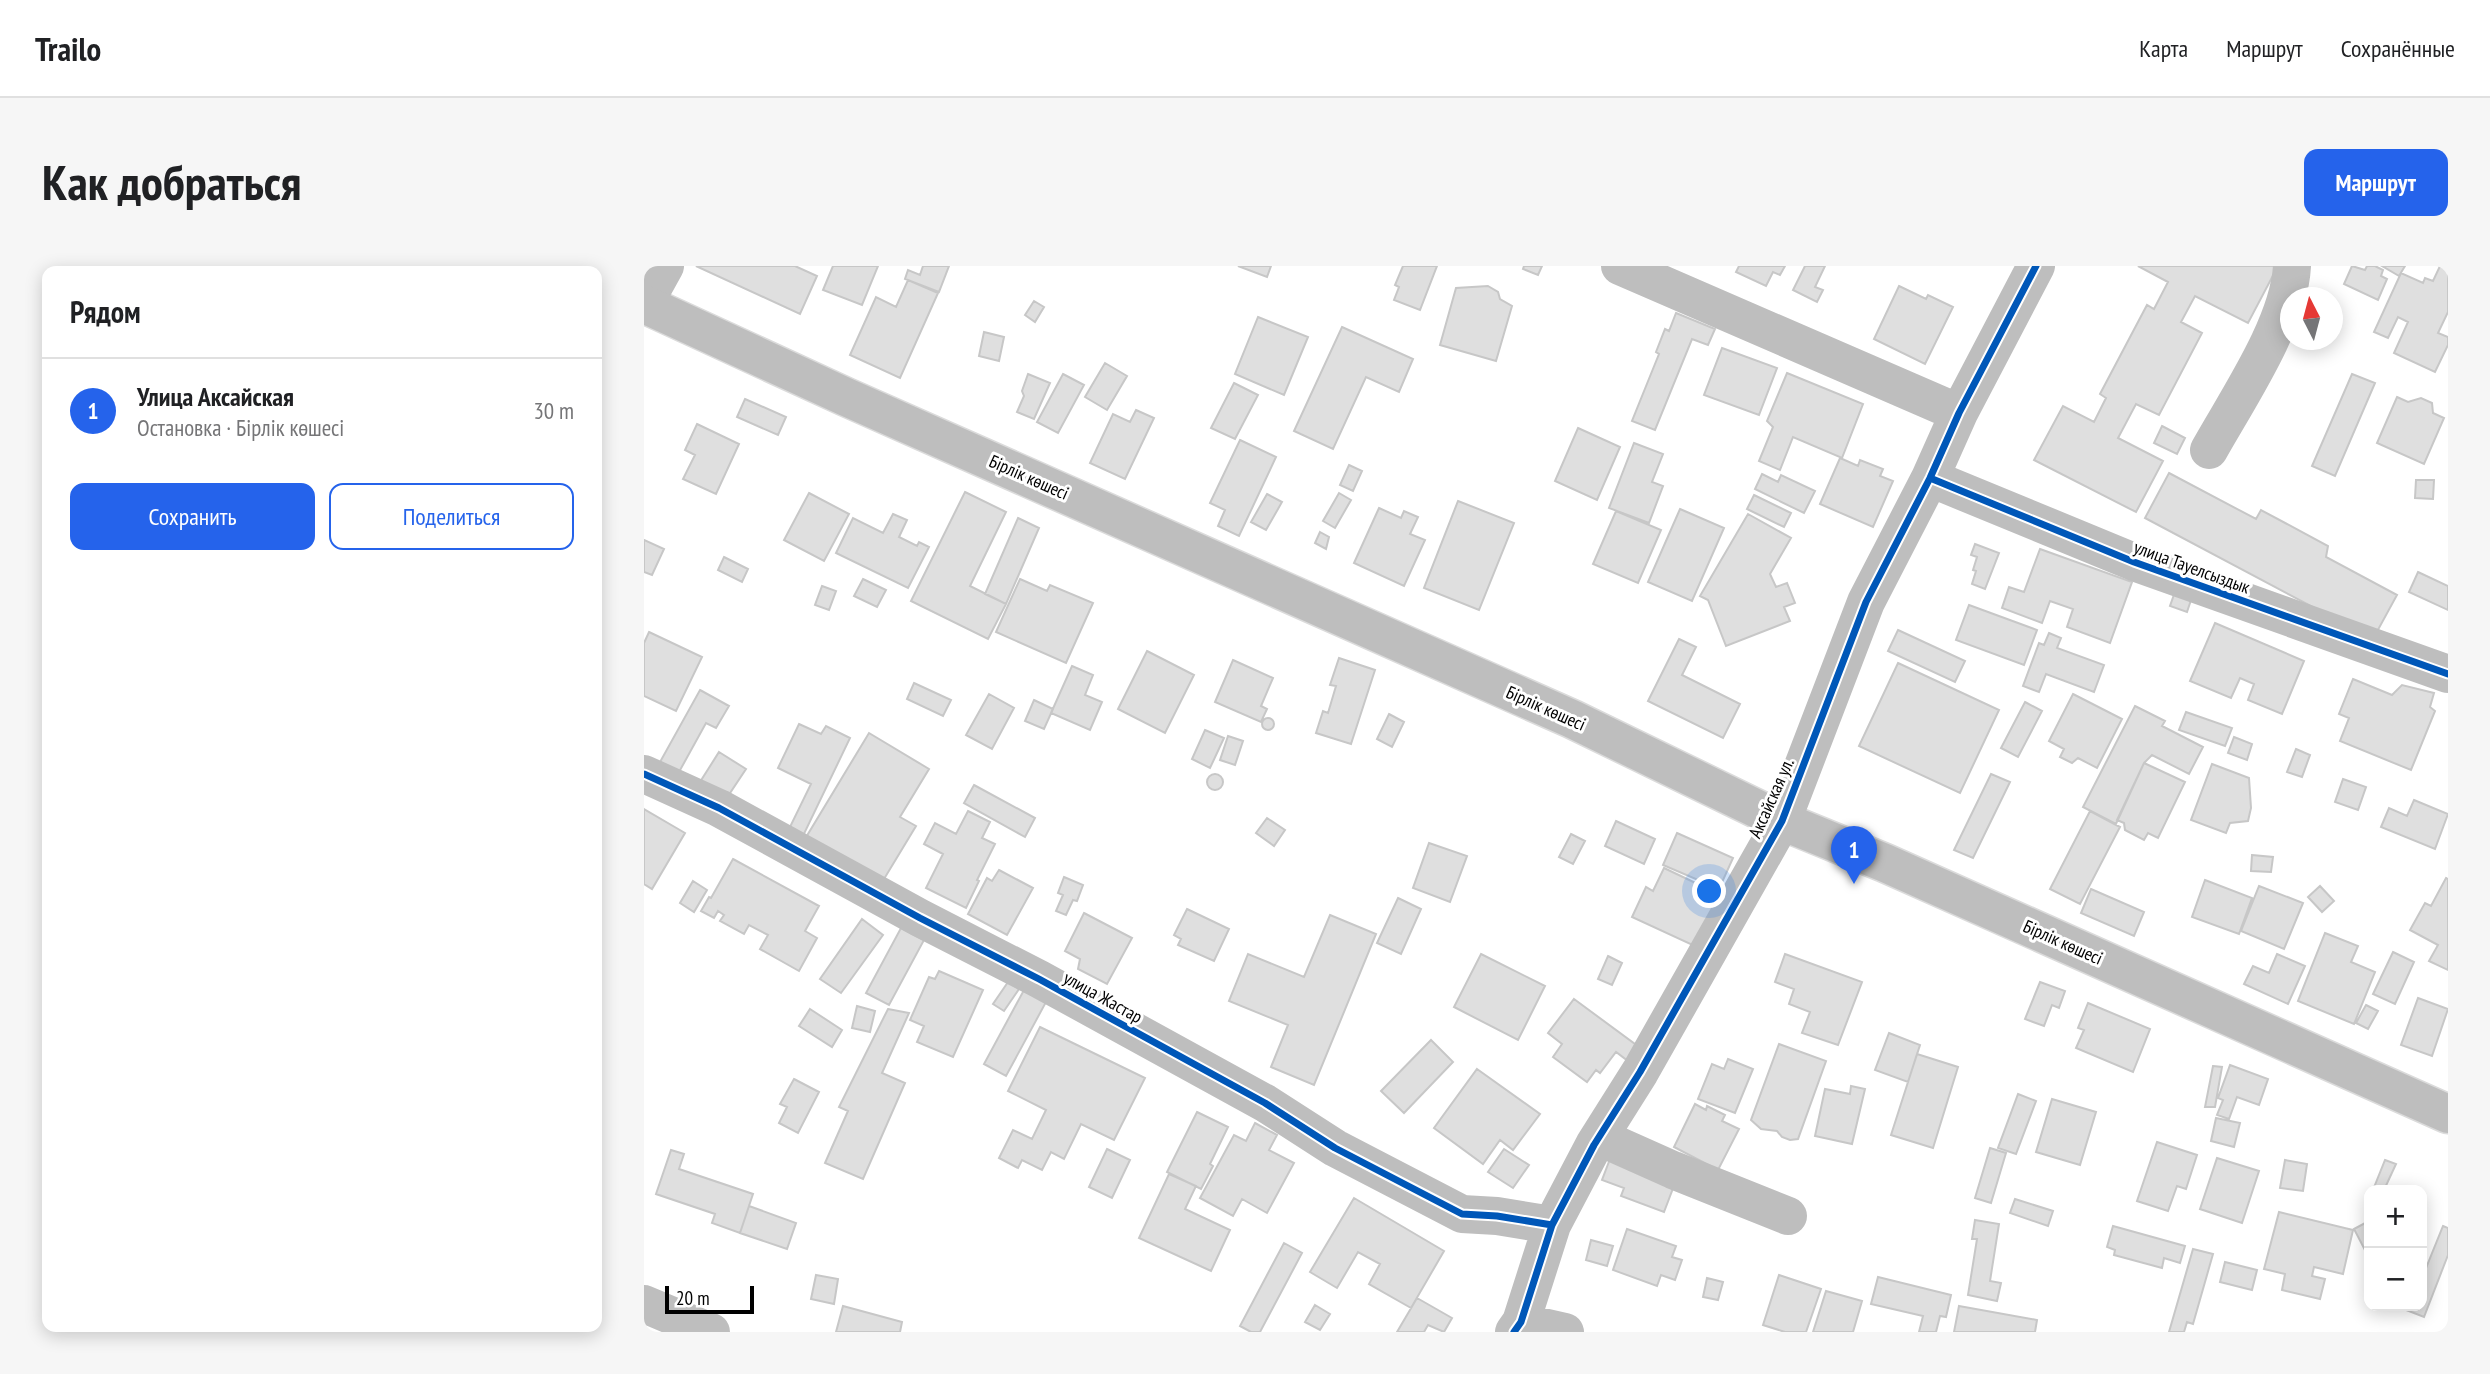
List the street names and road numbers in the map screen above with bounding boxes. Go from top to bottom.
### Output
street label: Бірлік көшесі [986,449,1072,505]
street label: улица Тауелсыздык [2131,535,2253,599]
street label: Бірлік көшесі [1503,680,1589,736]
street label: Аксайская ул. [1743,754,1799,842]
street label: Бірлік көшесі [2020,914,2106,970]
street label: улица Жастар [1059,966,1147,1028]

